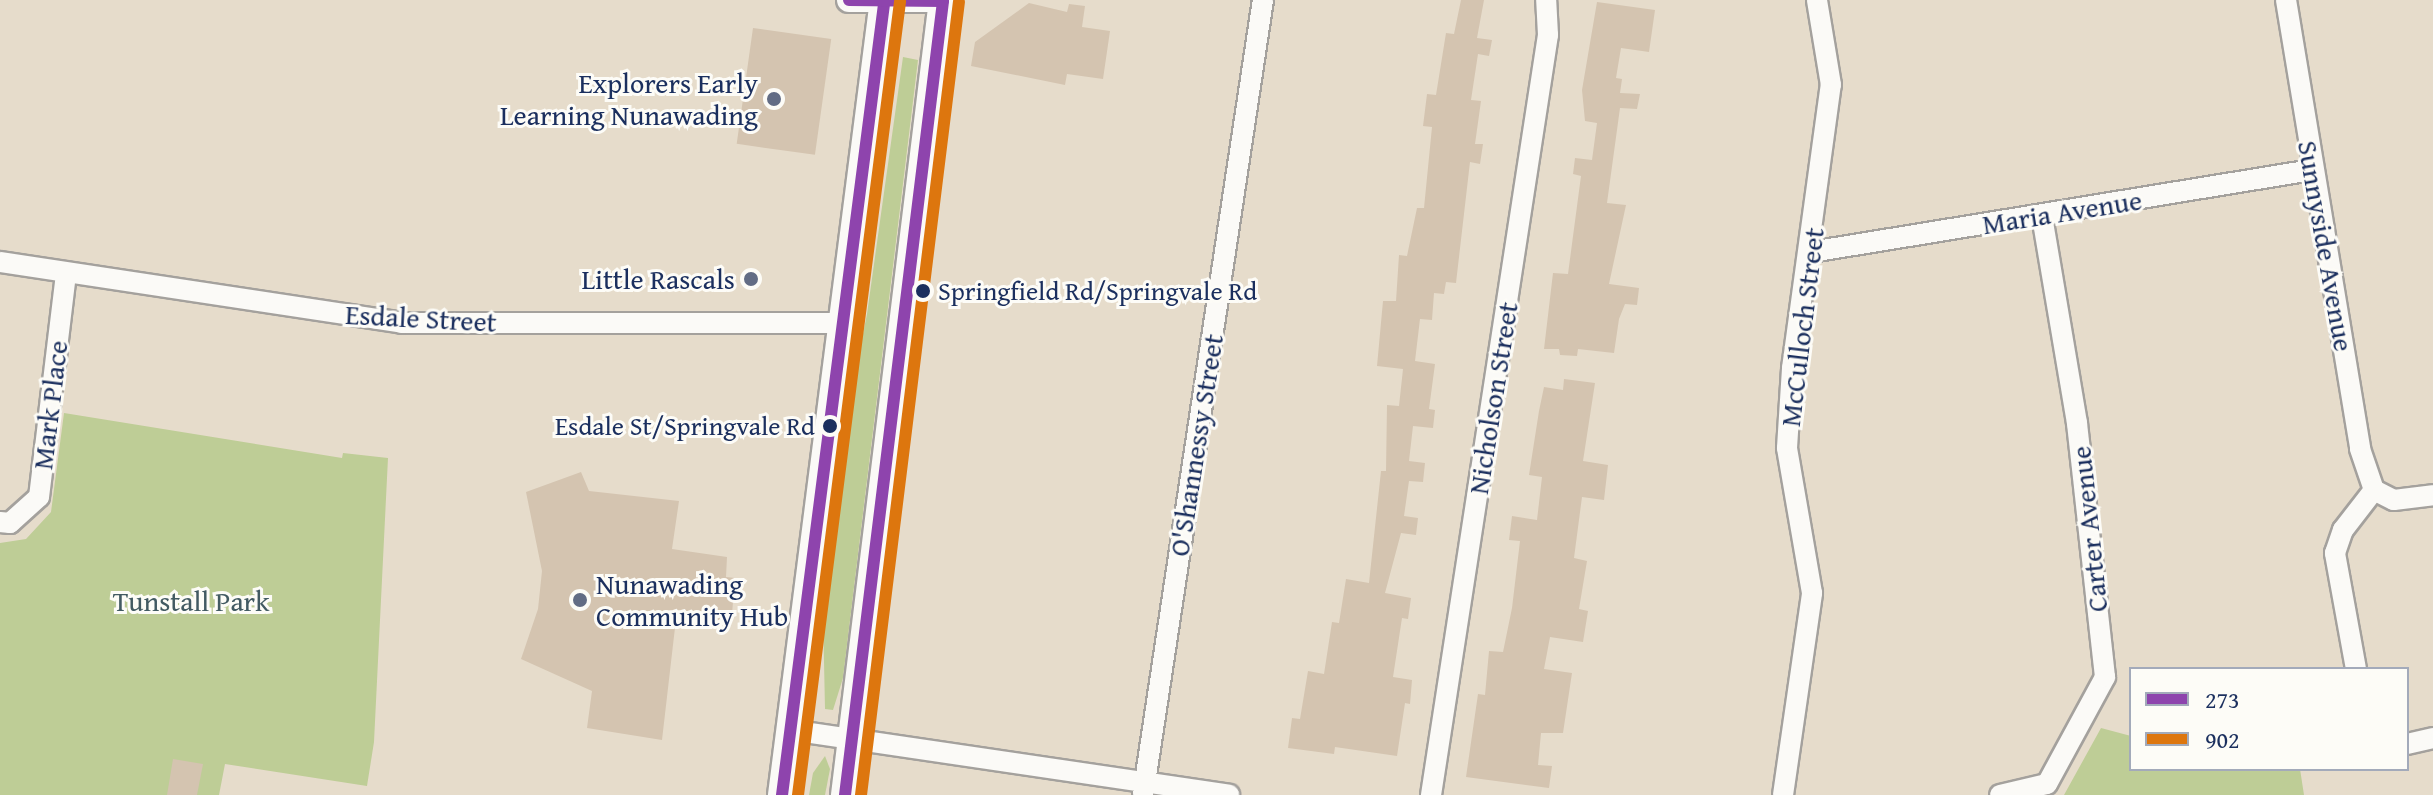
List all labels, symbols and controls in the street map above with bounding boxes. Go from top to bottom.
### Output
place label: Explorers Early Learning Nunawading [500,66,758,132]
marker: Explorers Early Learning Nunawading [765,90,783,108]
street label: Sunnyside Avenue [2291,138,2361,354]
street label: Maria Avenue [1980,183,2144,241]
street label: McCulloch Street [1773,225,1831,429]
place label: Little Rascals [581,262,735,296]
marker: Little Rascals [742,270,760,288]
place label: Springfield Rd/Springvale Rd [938,275,1257,307]
marker: Springfield Rd/Springvale Rd [915,283,931,299]
street label: Esdale Street [344,297,498,339]
street label: Nicholson Street [1461,299,1525,497]
street label: O'Shannessy Street [1162,331,1230,559]
street label: Mark Place [25,339,75,471]
place label: Esdale St/Springvale Rd [555,410,815,442]
marker: Esdale St/Springvale Rd [822,418,838,434]
street label: Carter Avenue [2064,444,2114,614]
place label: Nunawading Community Hub [596,567,788,633]
park label: Tunstall Park [113,584,269,618]
marker: Nunawading Community Hub [571,591,589,609]
legend [2129,667,2409,771]
text: 273 [2205,682,2240,717]
text: 902 [2205,722,2240,757]

